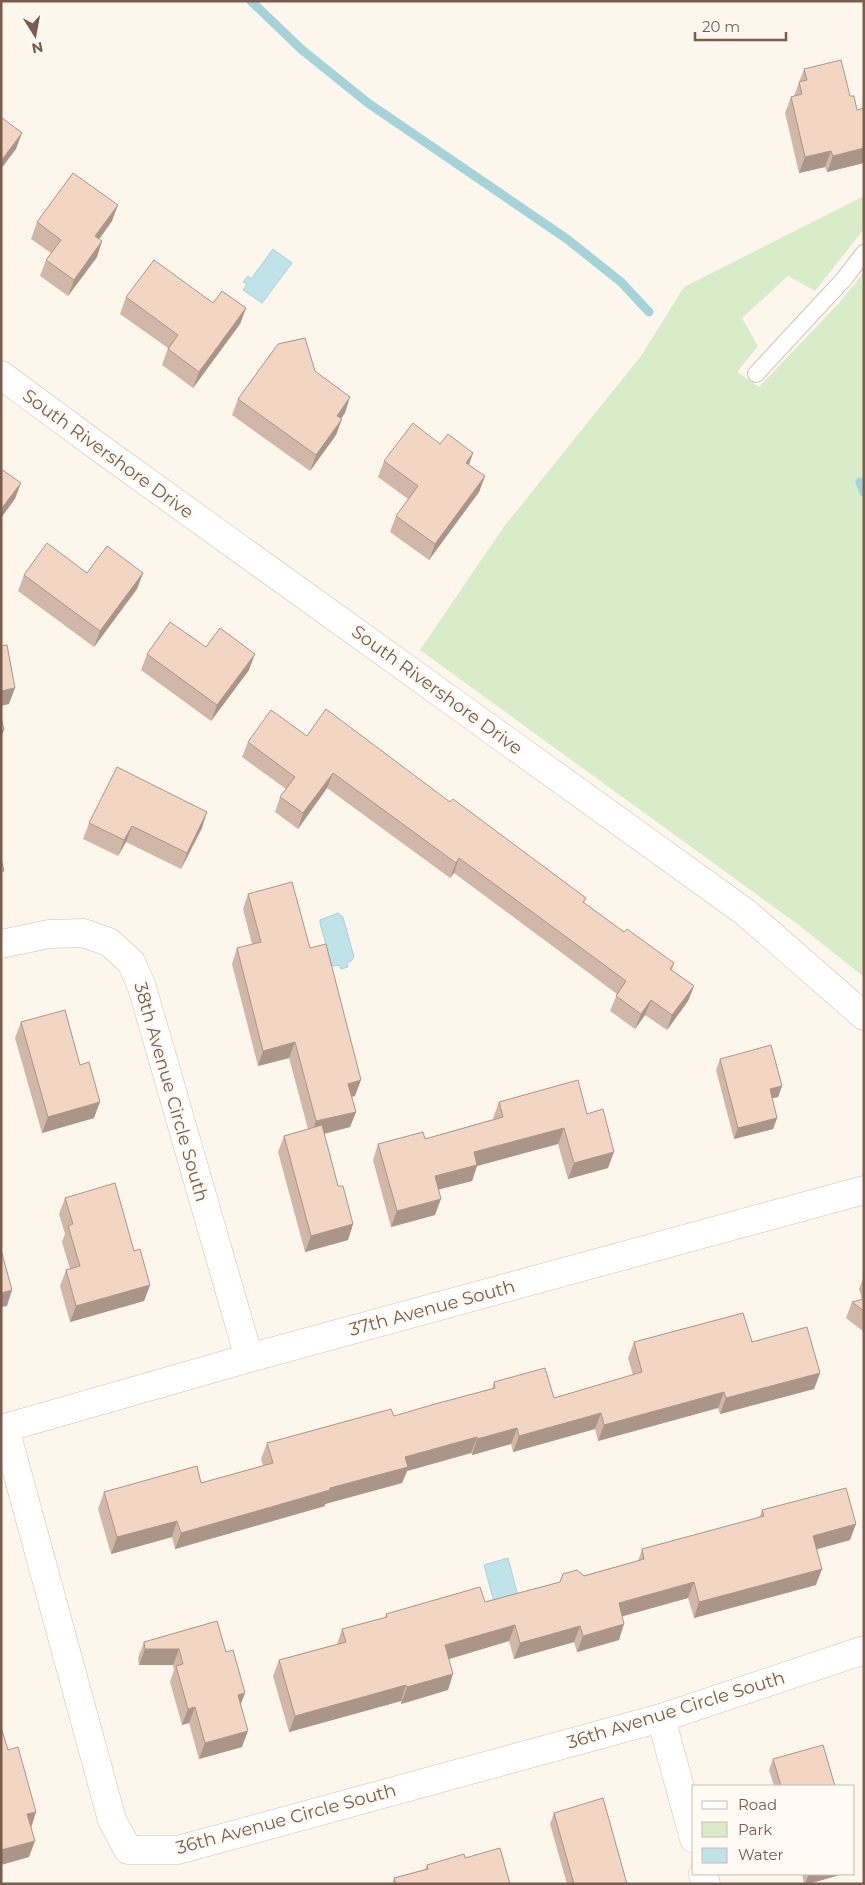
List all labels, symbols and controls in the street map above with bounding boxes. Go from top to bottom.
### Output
north arrow [10,10,60,60]
scale bar [695,10,786,42]
text: 20 m [702,17,740,36]
text: N [30,38,45,58]
street label: South Rivershore Drive [18,385,198,524]
street label: South Rivershore Drive [347,621,527,760]
street label: 38th Avenue Circle South [129,980,213,1204]
street label: 37th Avenue South [347,1275,517,1341]
street label: 36th Avenue Circle South [564,1666,788,1754]
street label: 36th Avenue Circle South [174,1779,398,1859]
legend [692,1785,855,1875]
text: Road [738,1795,777,1814]
text: Park [738,1820,772,1839]
text: Water [738,1845,784,1864]

